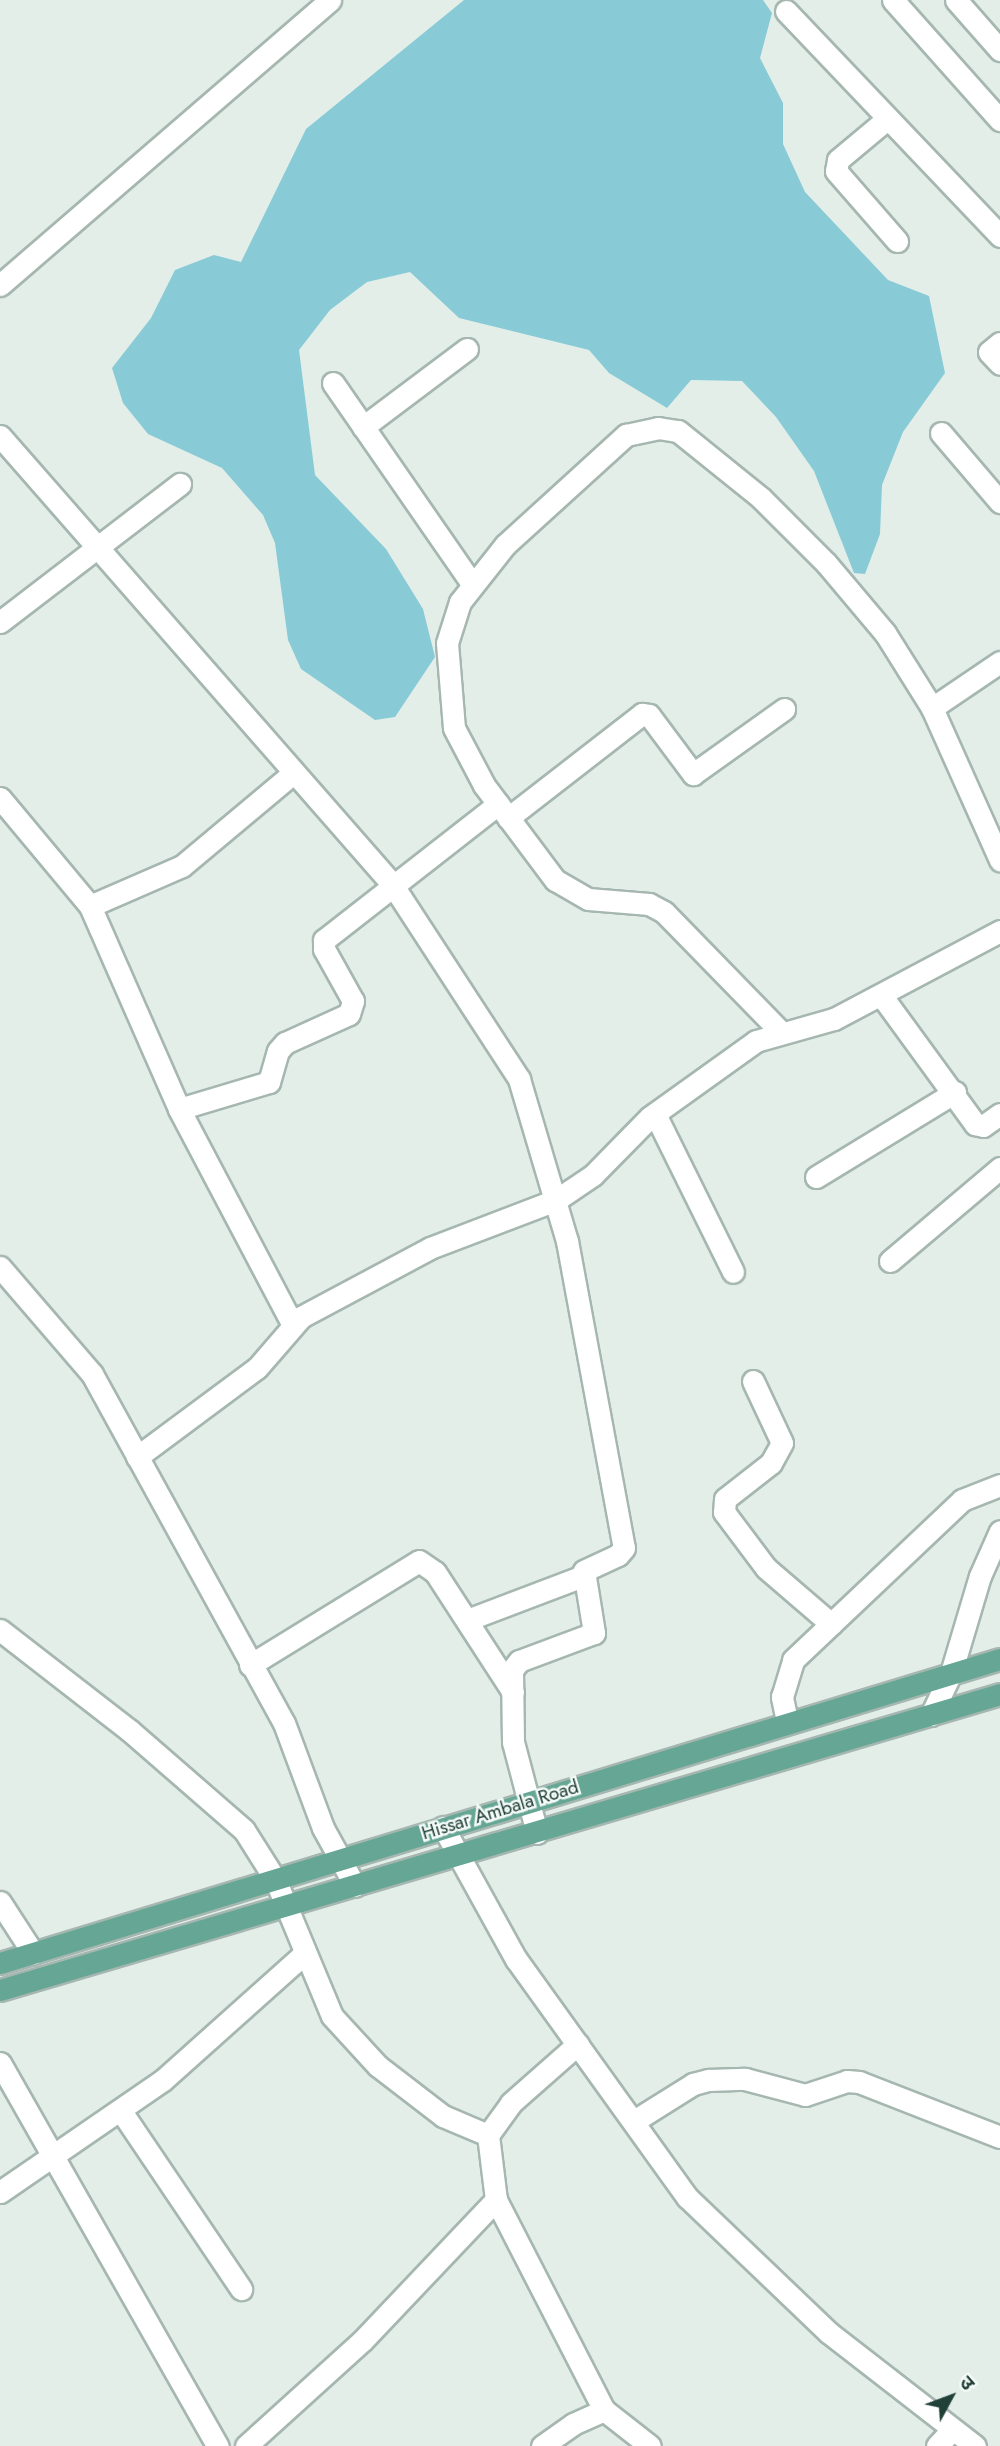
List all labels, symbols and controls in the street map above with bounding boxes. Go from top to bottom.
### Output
street label: Hissar Ambala Road [419,1775,581,1845]
north arrow [916,2362,986,2432]
text: उ [953,2370,981,2396]

